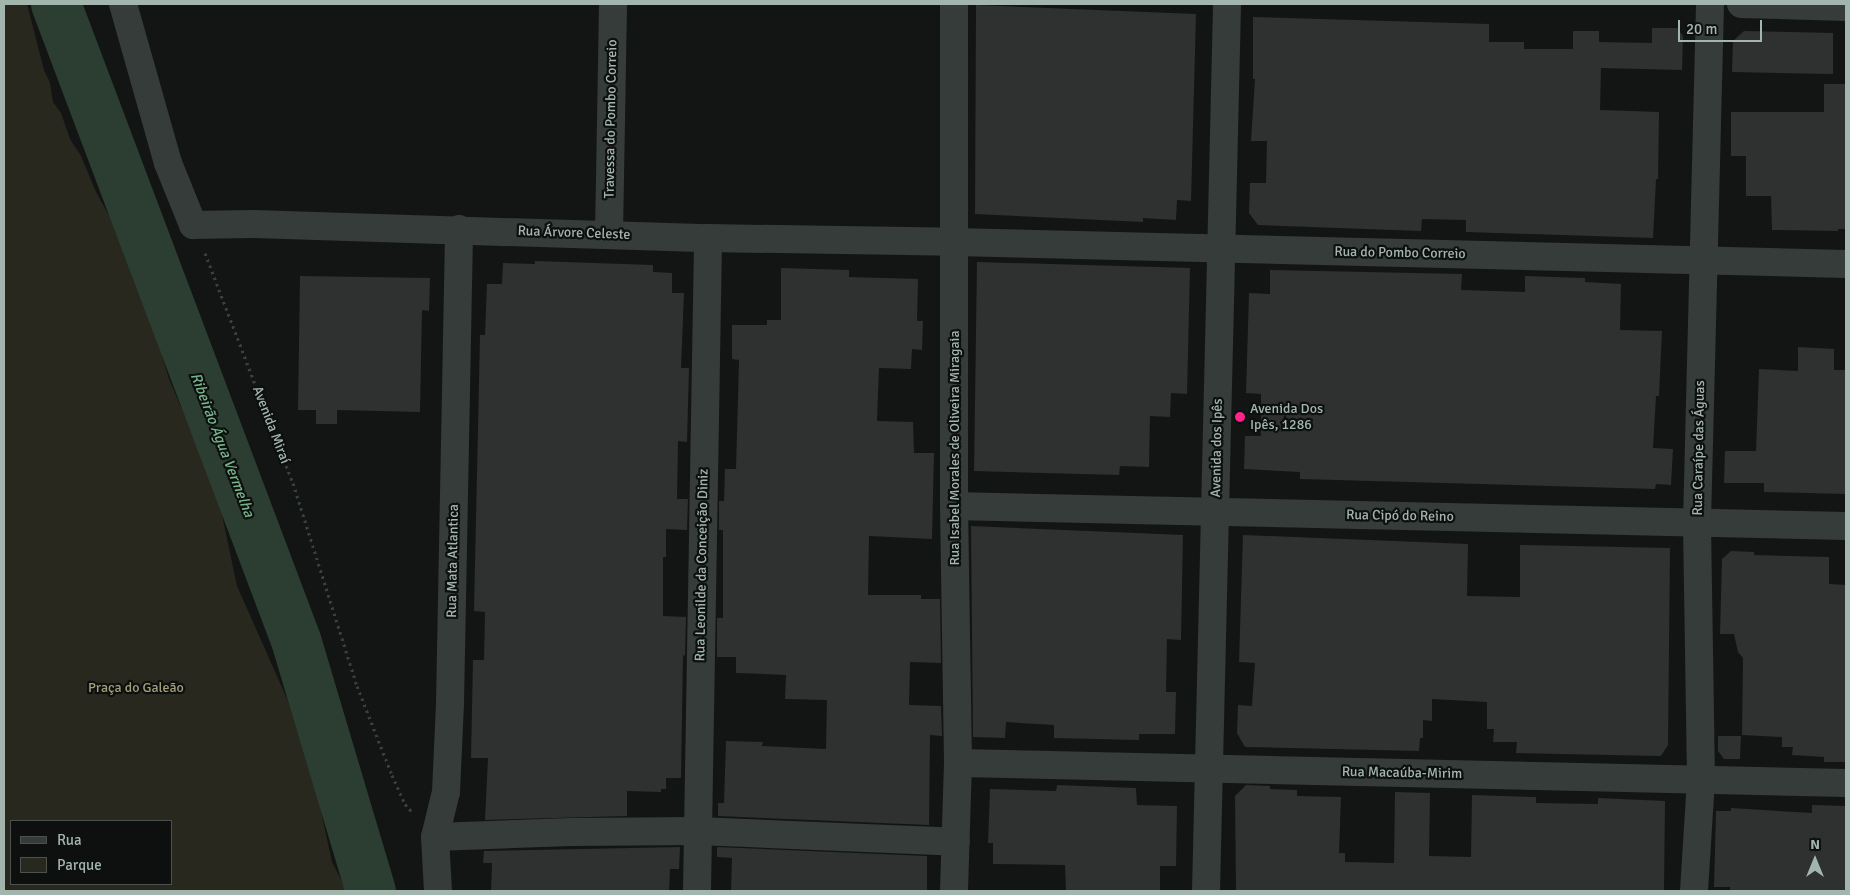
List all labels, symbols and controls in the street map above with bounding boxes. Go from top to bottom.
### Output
scale bar [1680,10,1764,42]
text: 20 m [1686,20,1717,38]
street label: Travessa do Pombo Correio [601,39,621,199]
street label: Rua Árvore Celeste [517,223,631,243]
street label: Rua do Pombo Correio [1334,243,1466,263]
street label: Rua Isabel Morales de Oliveira Miragaia [947,331,963,565]
water label: Ribeirão Água Vermelha [186,370,258,520]
street label: Rua Caraípe das Águas [1689,380,1709,516]
street label: Avenida Miraí [249,384,293,466]
street label: Avenida dos Ipês [1208,398,1226,498]
place label: Avenida Dos Ipês, 1286 [1250,401,1323,434]
marker: Avenida Dos Ipês, 1286 [1234,411,1246,423]
street label: Rua Leonilde da Conceição Diniz [692,468,712,662]
street label: Rua Mata Atlantica [444,504,462,618]
street label: Rua Cipó do Reino [1346,507,1454,525]
park label: Praça do Galeão [88,680,184,696]
street label: Rua Macaúba-Mirim [1342,764,1462,782]
legend [10,820,172,885]
text: Rua [57,831,82,849]
north arrow [1790,835,1840,885]
text: N [1810,836,1820,853]
text: Parque [57,856,102,874]

